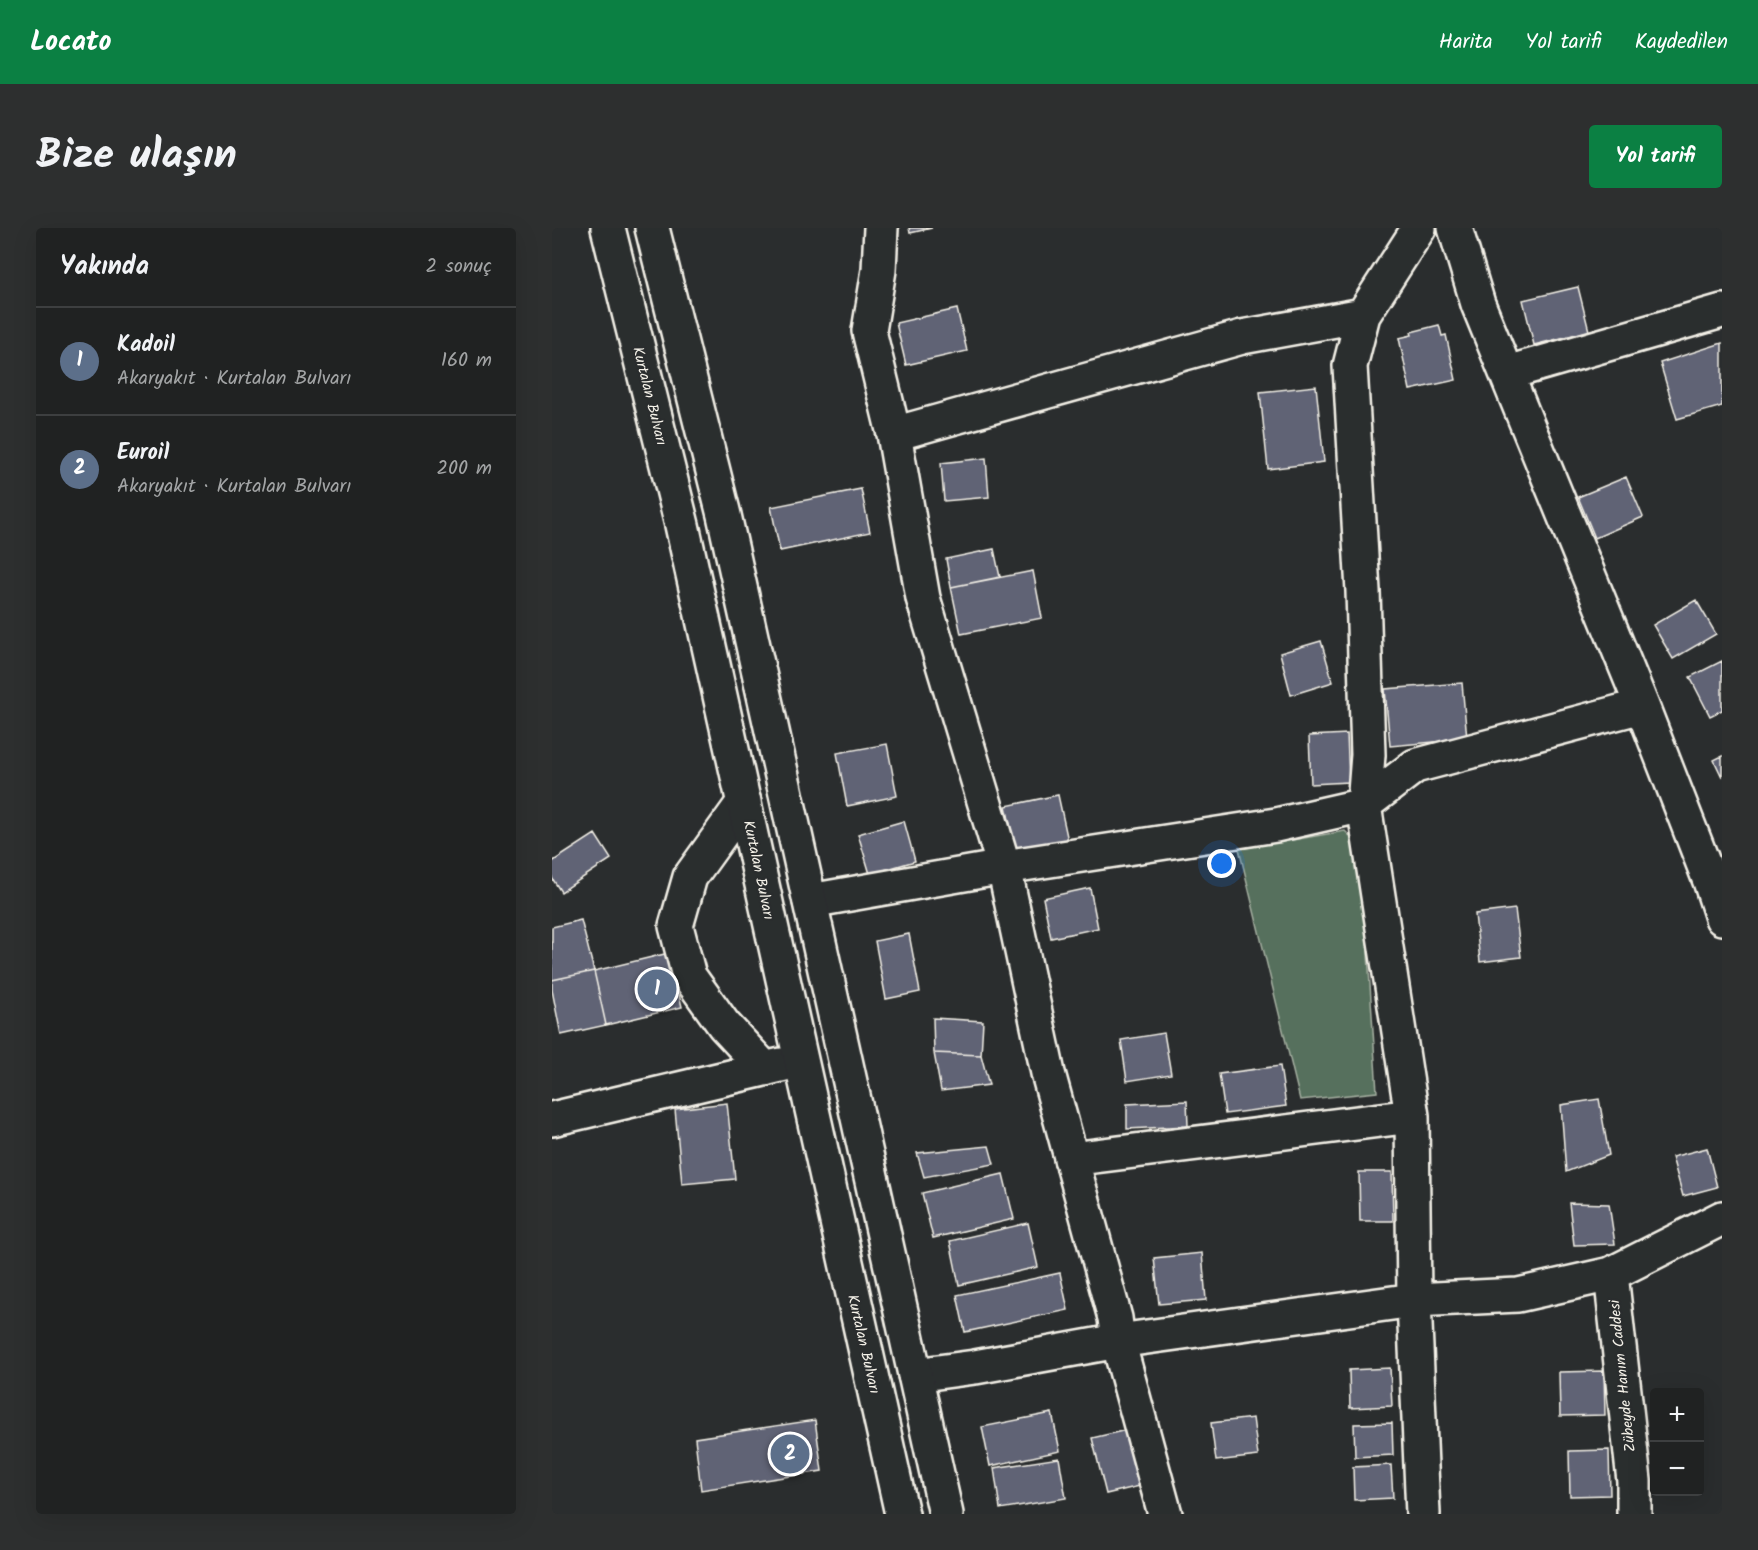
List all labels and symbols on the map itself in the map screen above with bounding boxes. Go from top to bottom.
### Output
street label: Kurtalan Bulvarı [625,344,673,448]
street label: Kurtalan Bulvarı [736,818,780,922]
your location [1207,849,1236,878]
pin: 1 [638,966,676,1011]
street label: Kurtalan Bulvarı [840,1292,886,1396]
street label: Zübeyde Hanım Caddesi [1603,1297,1643,1453]
pin: 2 [770,1432,810,1476]

